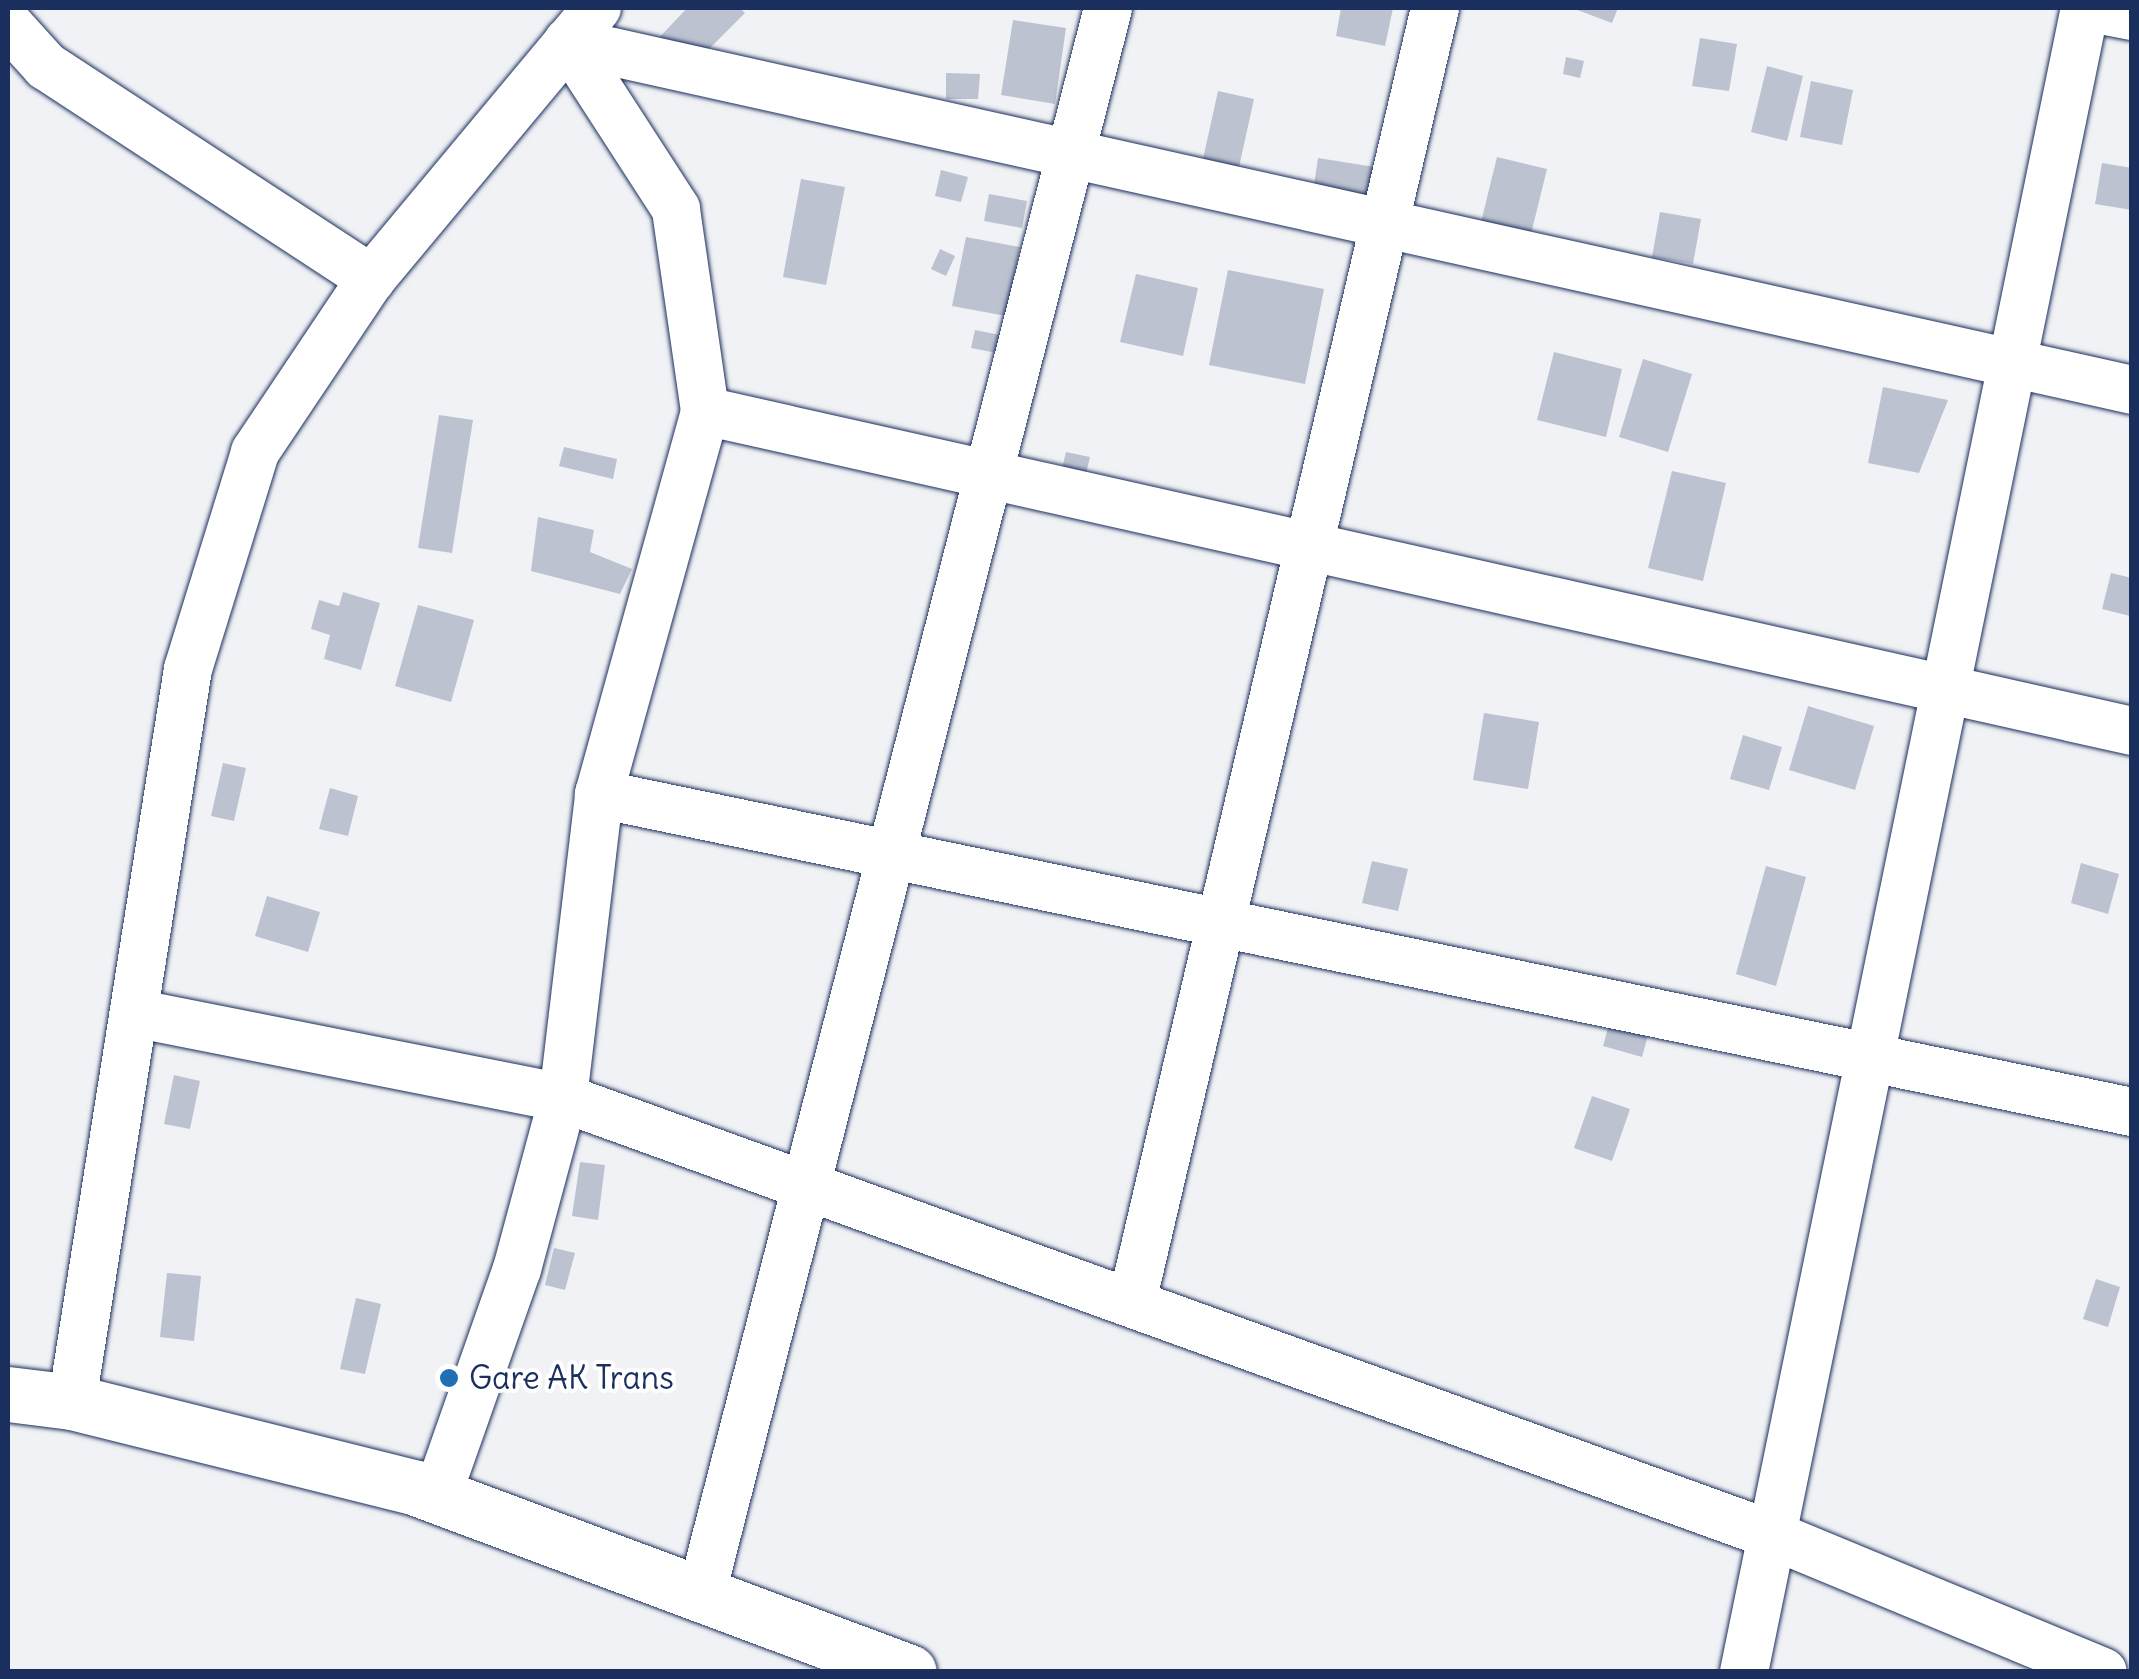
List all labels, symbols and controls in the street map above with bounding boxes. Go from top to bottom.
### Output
place label: Gare AK Trans [469,1359,674,1397]
marker: Gare AK Trans [438,1367,460,1389]

